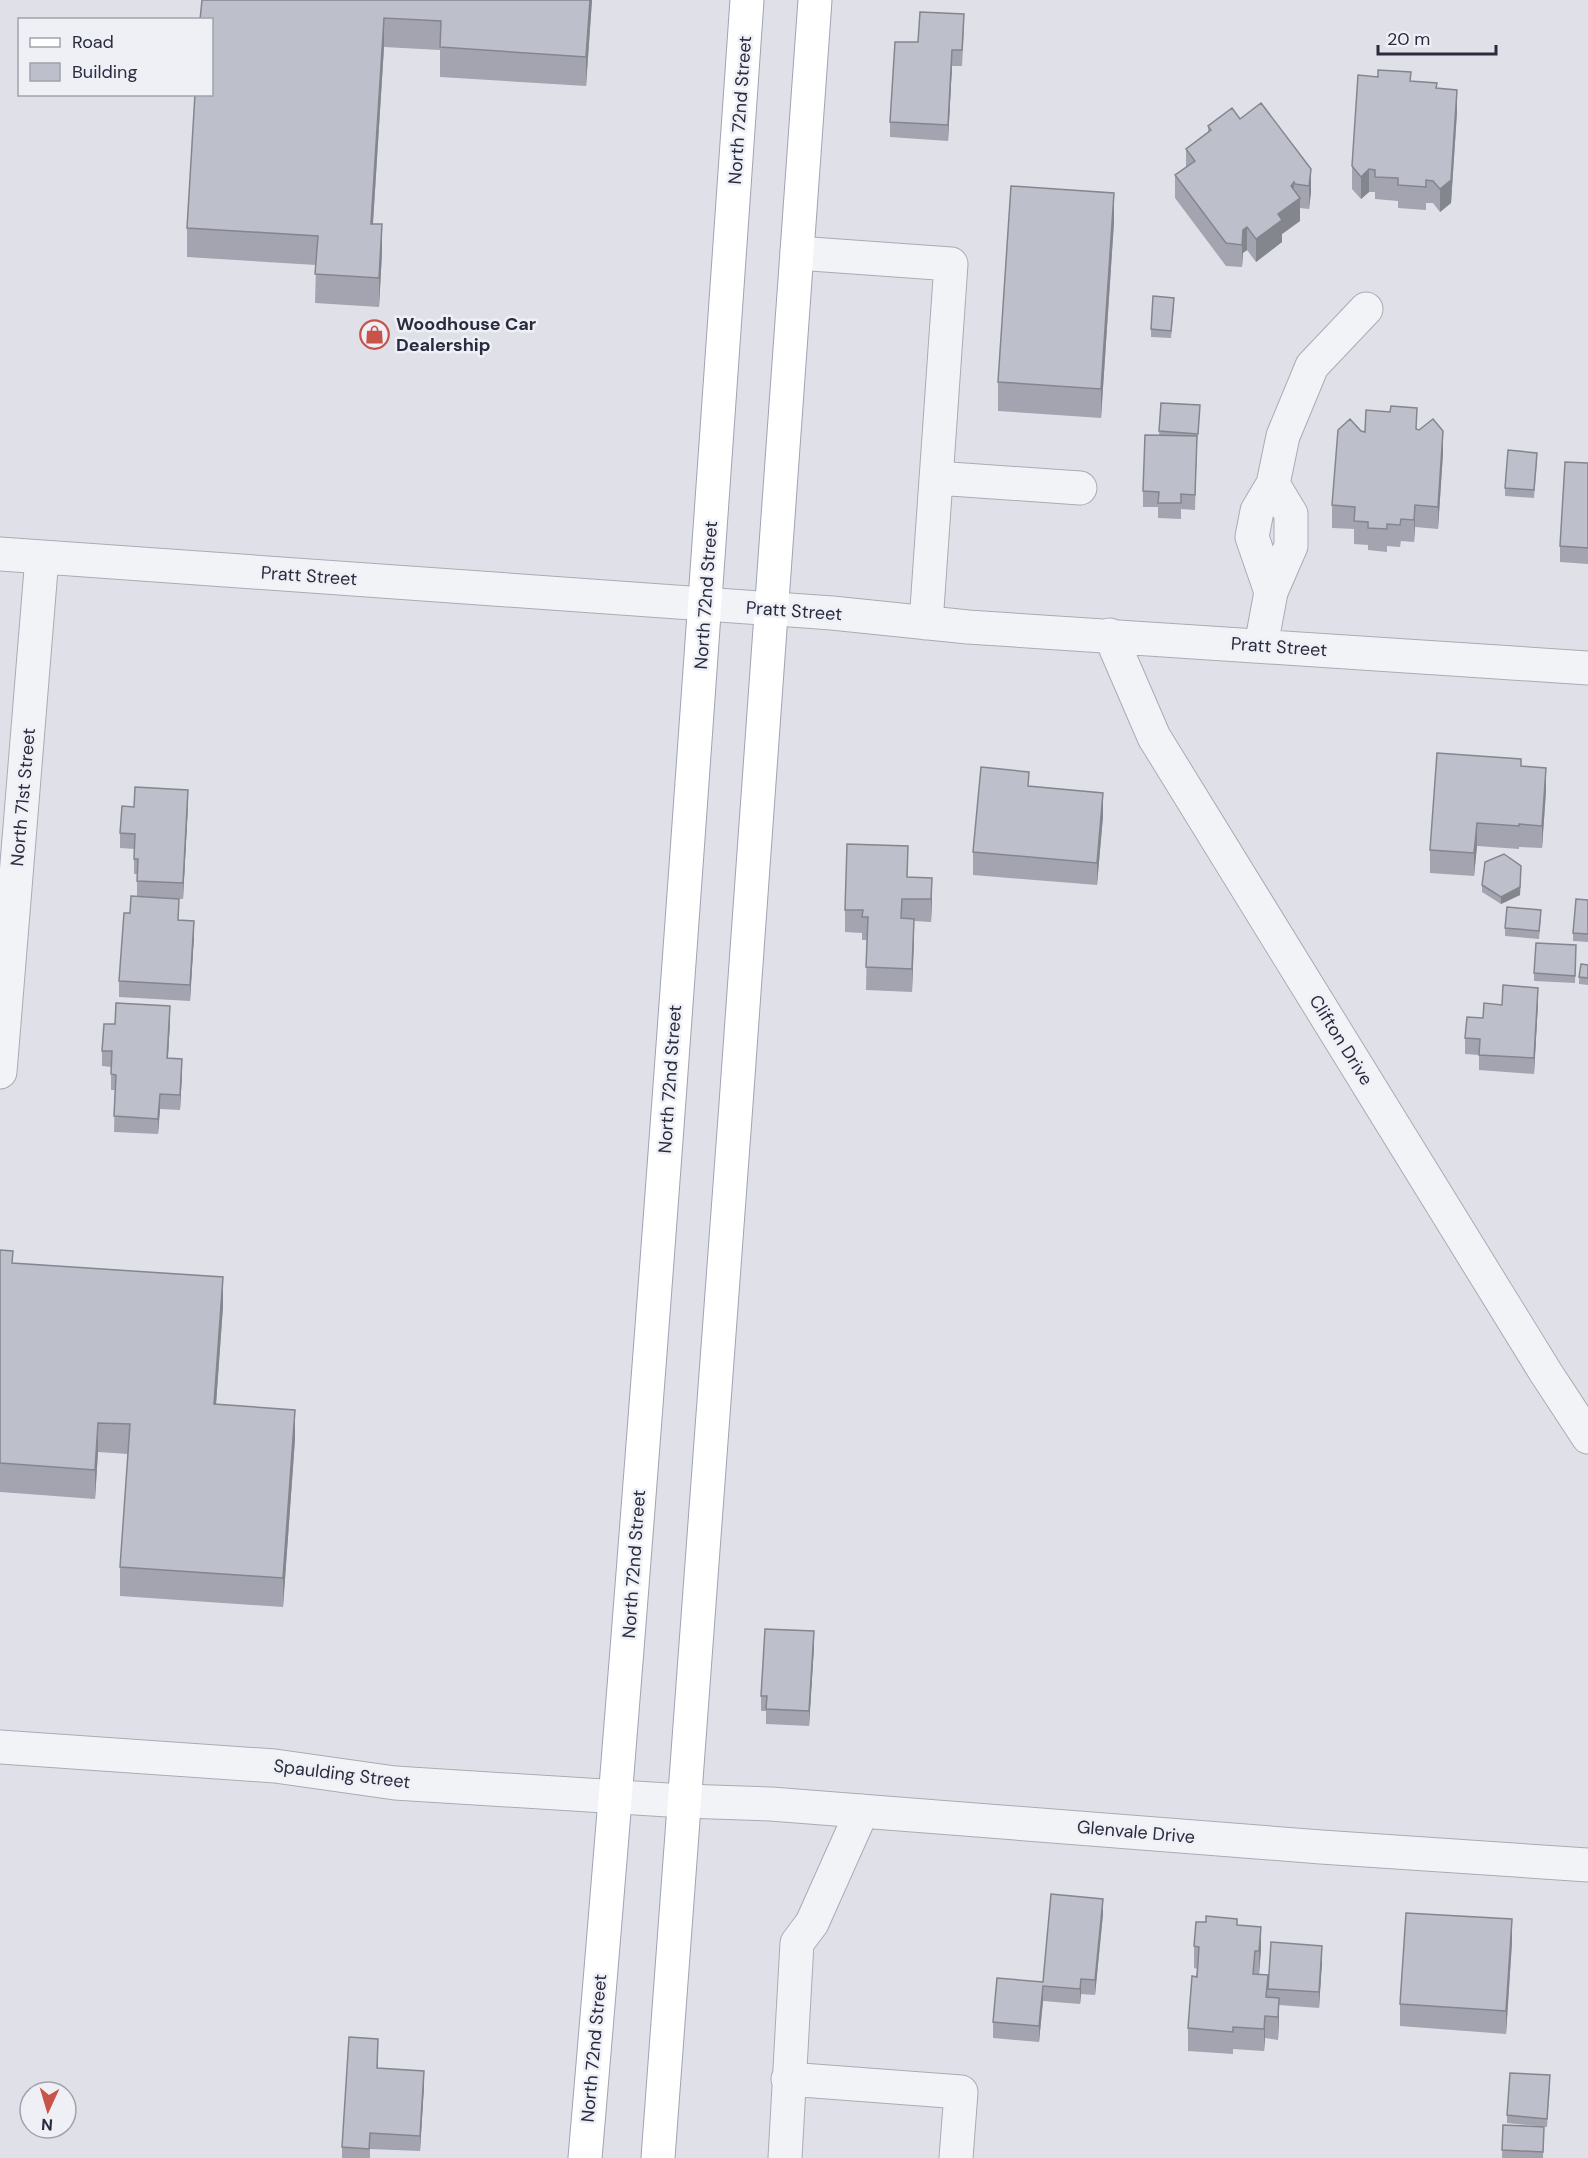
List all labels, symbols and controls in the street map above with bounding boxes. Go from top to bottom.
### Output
legend [18,18,213,96]
scale bar [1378,18,1496,56]
text: 20 m [1387,27,1430,51]
text: Road [72,30,114,54]
street label: North 72nd Street [723,35,757,185]
text: Building [72,60,137,84]
place label: Woodhouse Car Dealership [396,312,536,357]
shop icon: Woodhouse Car Dealership [359,318,391,350]
street label: North 72nd Street [689,520,723,670]
street label: Pratt Street [260,561,358,591]
street label: Pratt Street [745,596,843,626]
street label: Pratt Street [1230,632,1328,662]
street label: North 71st Street [5,727,41,867]
street label: Clifton Drive [1304,990,1378,1090]
street label: North 72nd Street [653,1004,687,1154]
street label: North 72nd Street [617,1489,651,1639]
street label: Spaulding Street [272,1754,412,1794]
street label: Glenvale Drive [1076,1815,1196,1849]
street label: North 72nd Street [576,1973,612,2123]
north arrow [18,2080,78,2140]
text: N [40,2114,54,2135]

